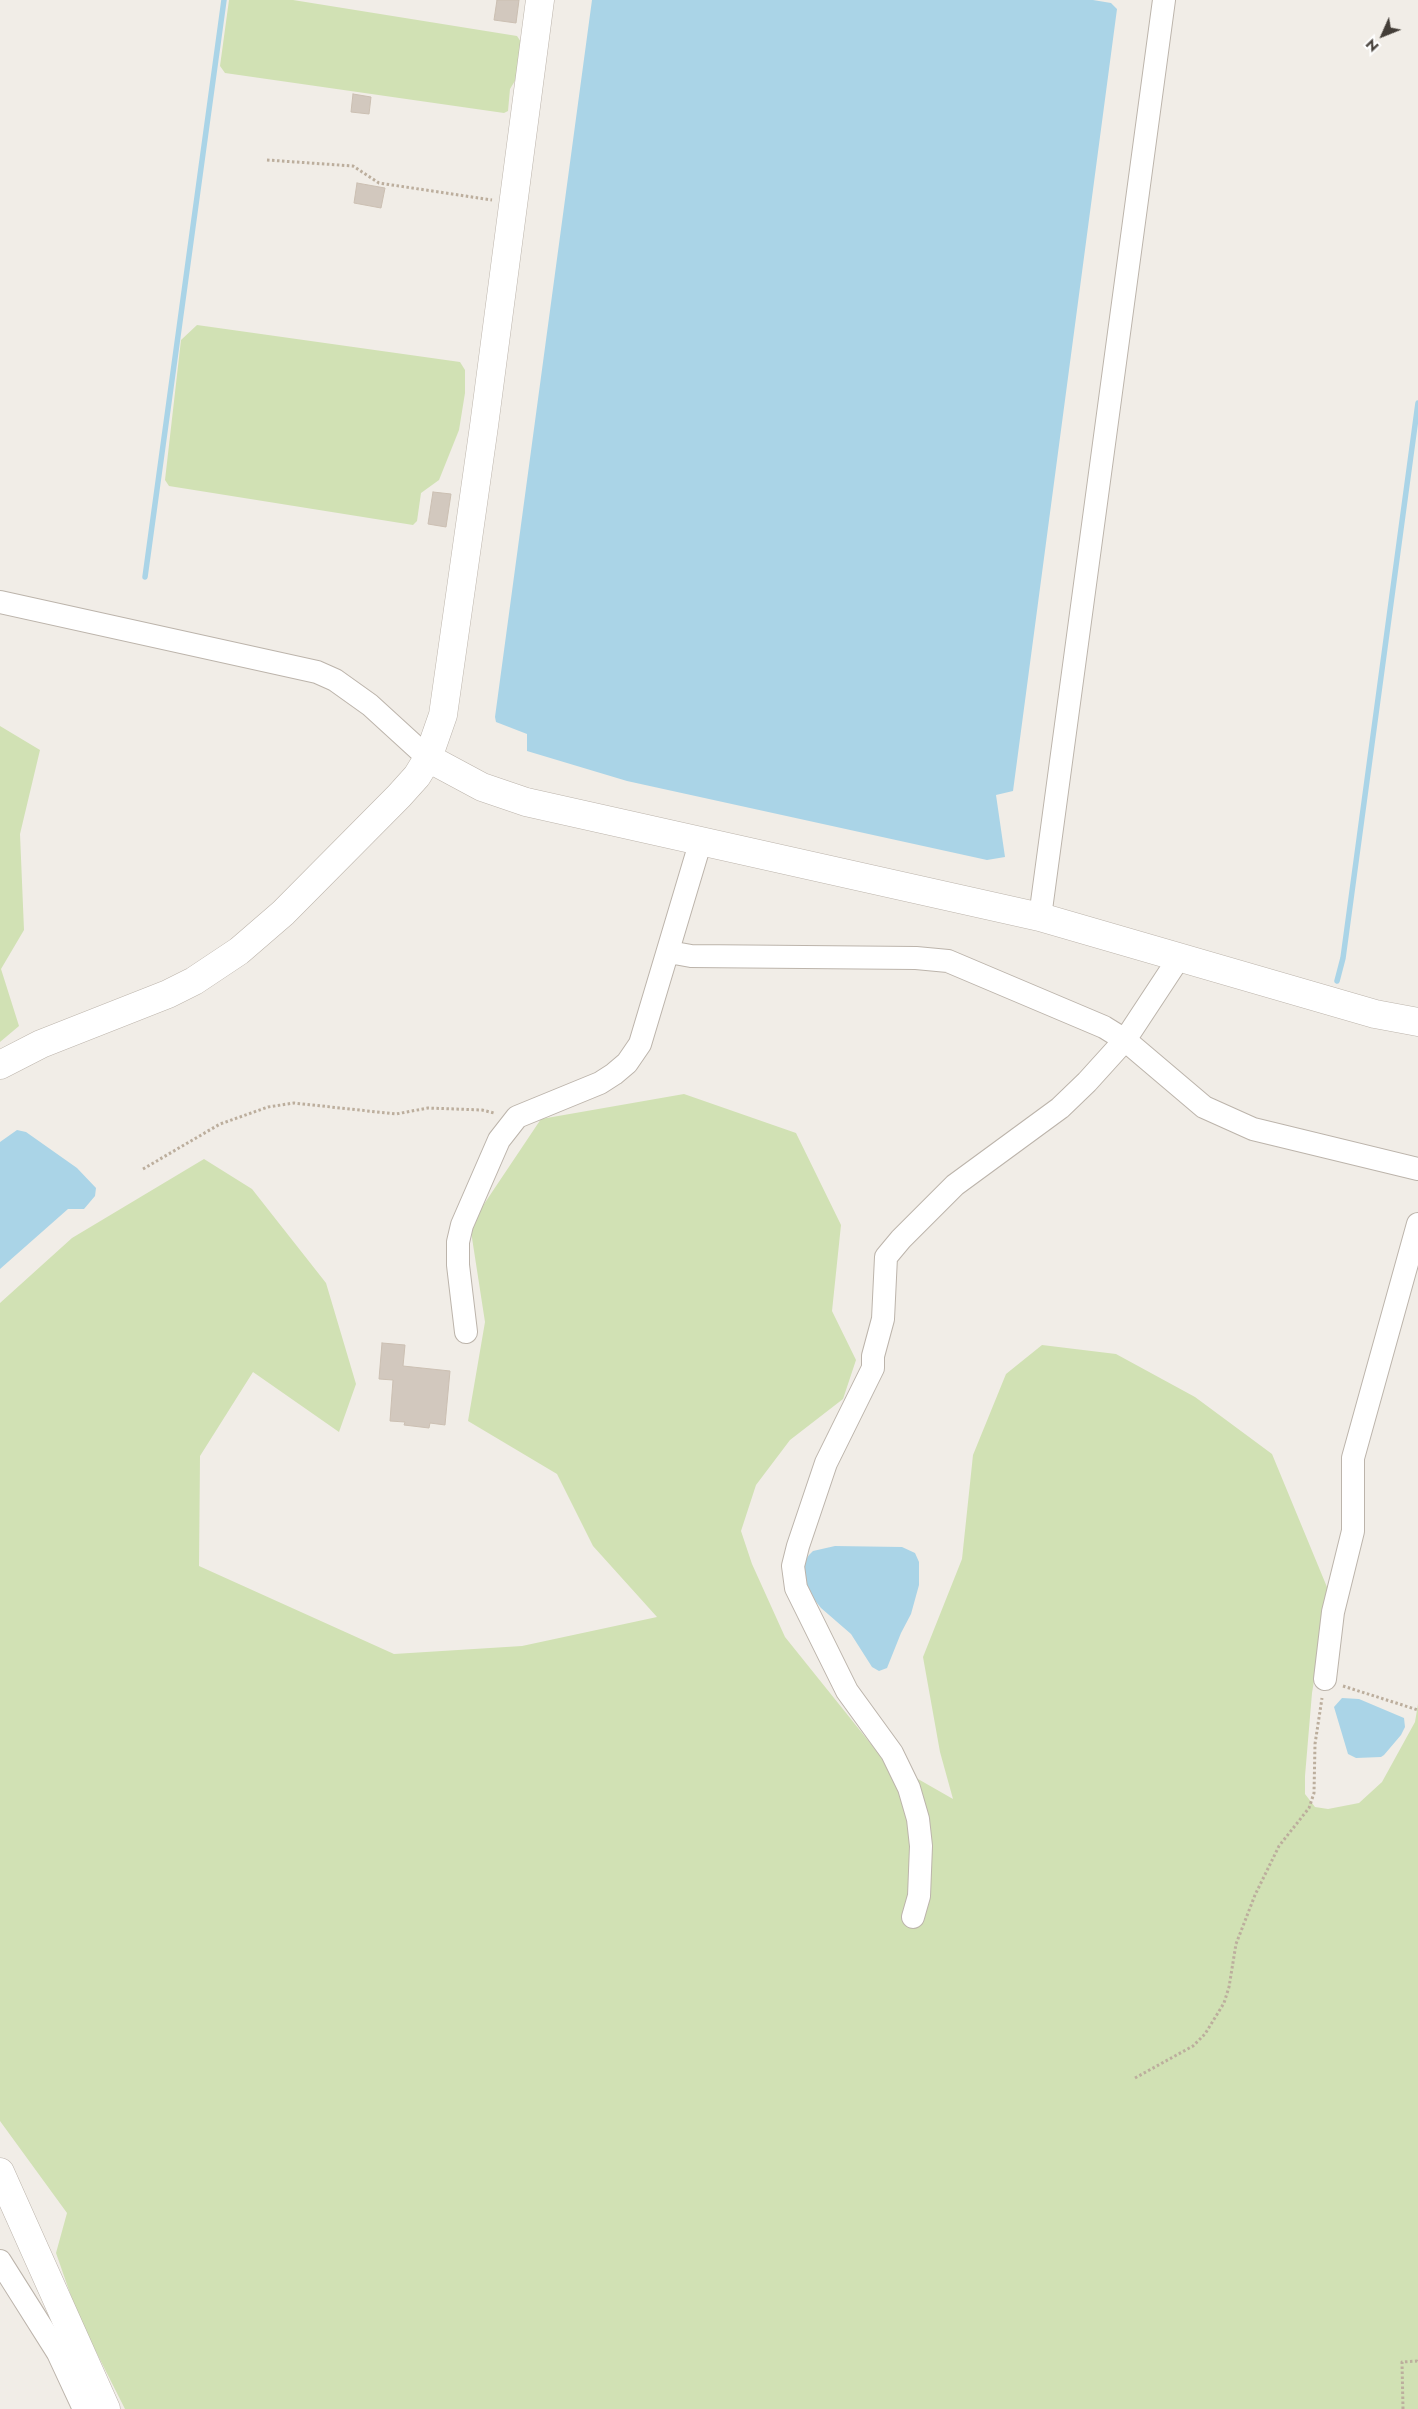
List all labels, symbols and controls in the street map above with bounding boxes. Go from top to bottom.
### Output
north arrow [1358,10,1408,60]
text: N [1361,34,1383,56]

